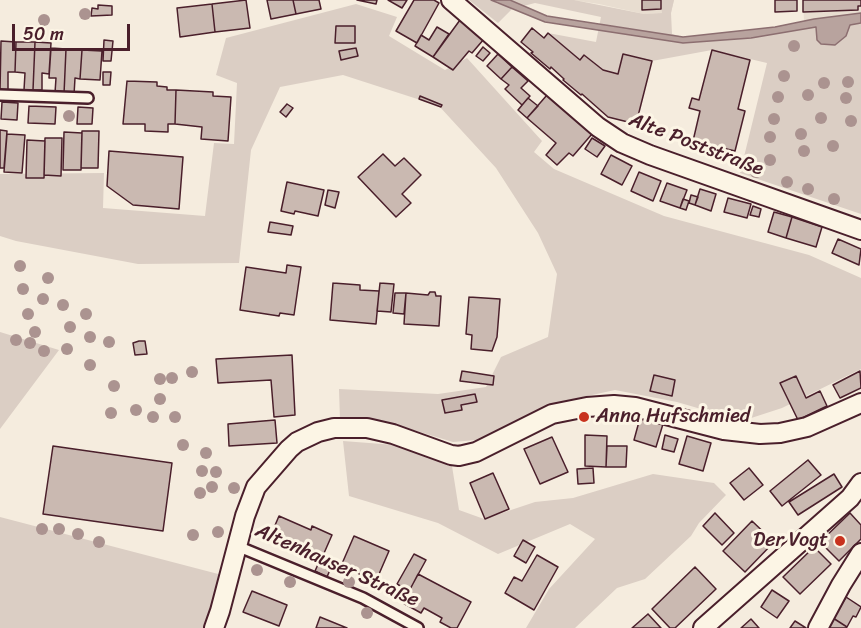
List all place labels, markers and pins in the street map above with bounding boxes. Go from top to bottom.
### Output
place label: Anna Hufschmied [596,405,750,429]
marker: Anna Hufschmied [577,410,591,424]
place label: Der Vogt [753,529,828,553]
marker: Der Vogt [833,534,847,548]

